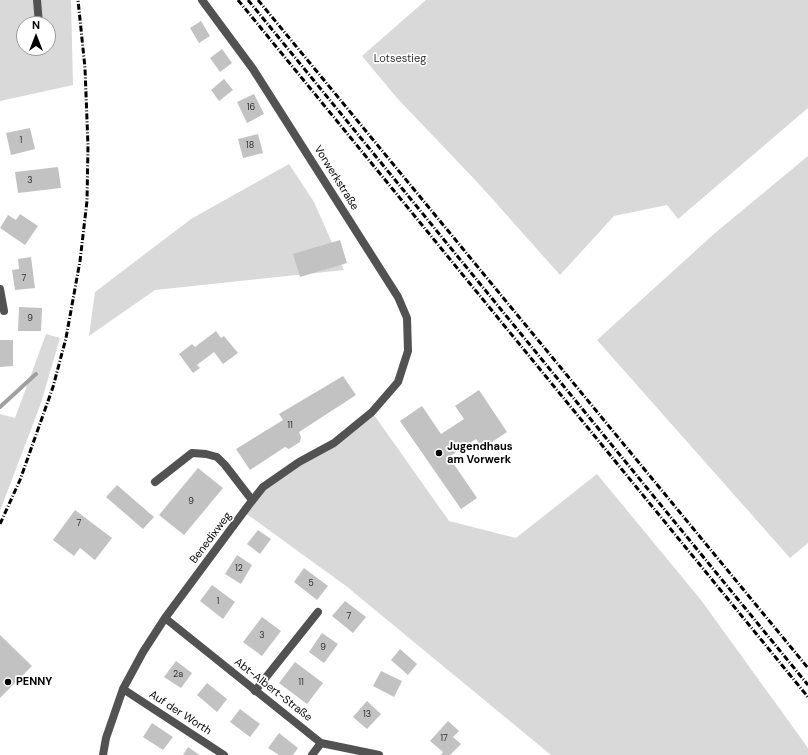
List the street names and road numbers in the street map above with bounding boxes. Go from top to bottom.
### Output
street label: Vorwerkstraße [311,143,361,213]
street label: Benedixweg [187,510,235,566]
street label: Abt-Albert-Straße [231,655,315,725]
street label: Auf der Worth [146,688,214,738]

